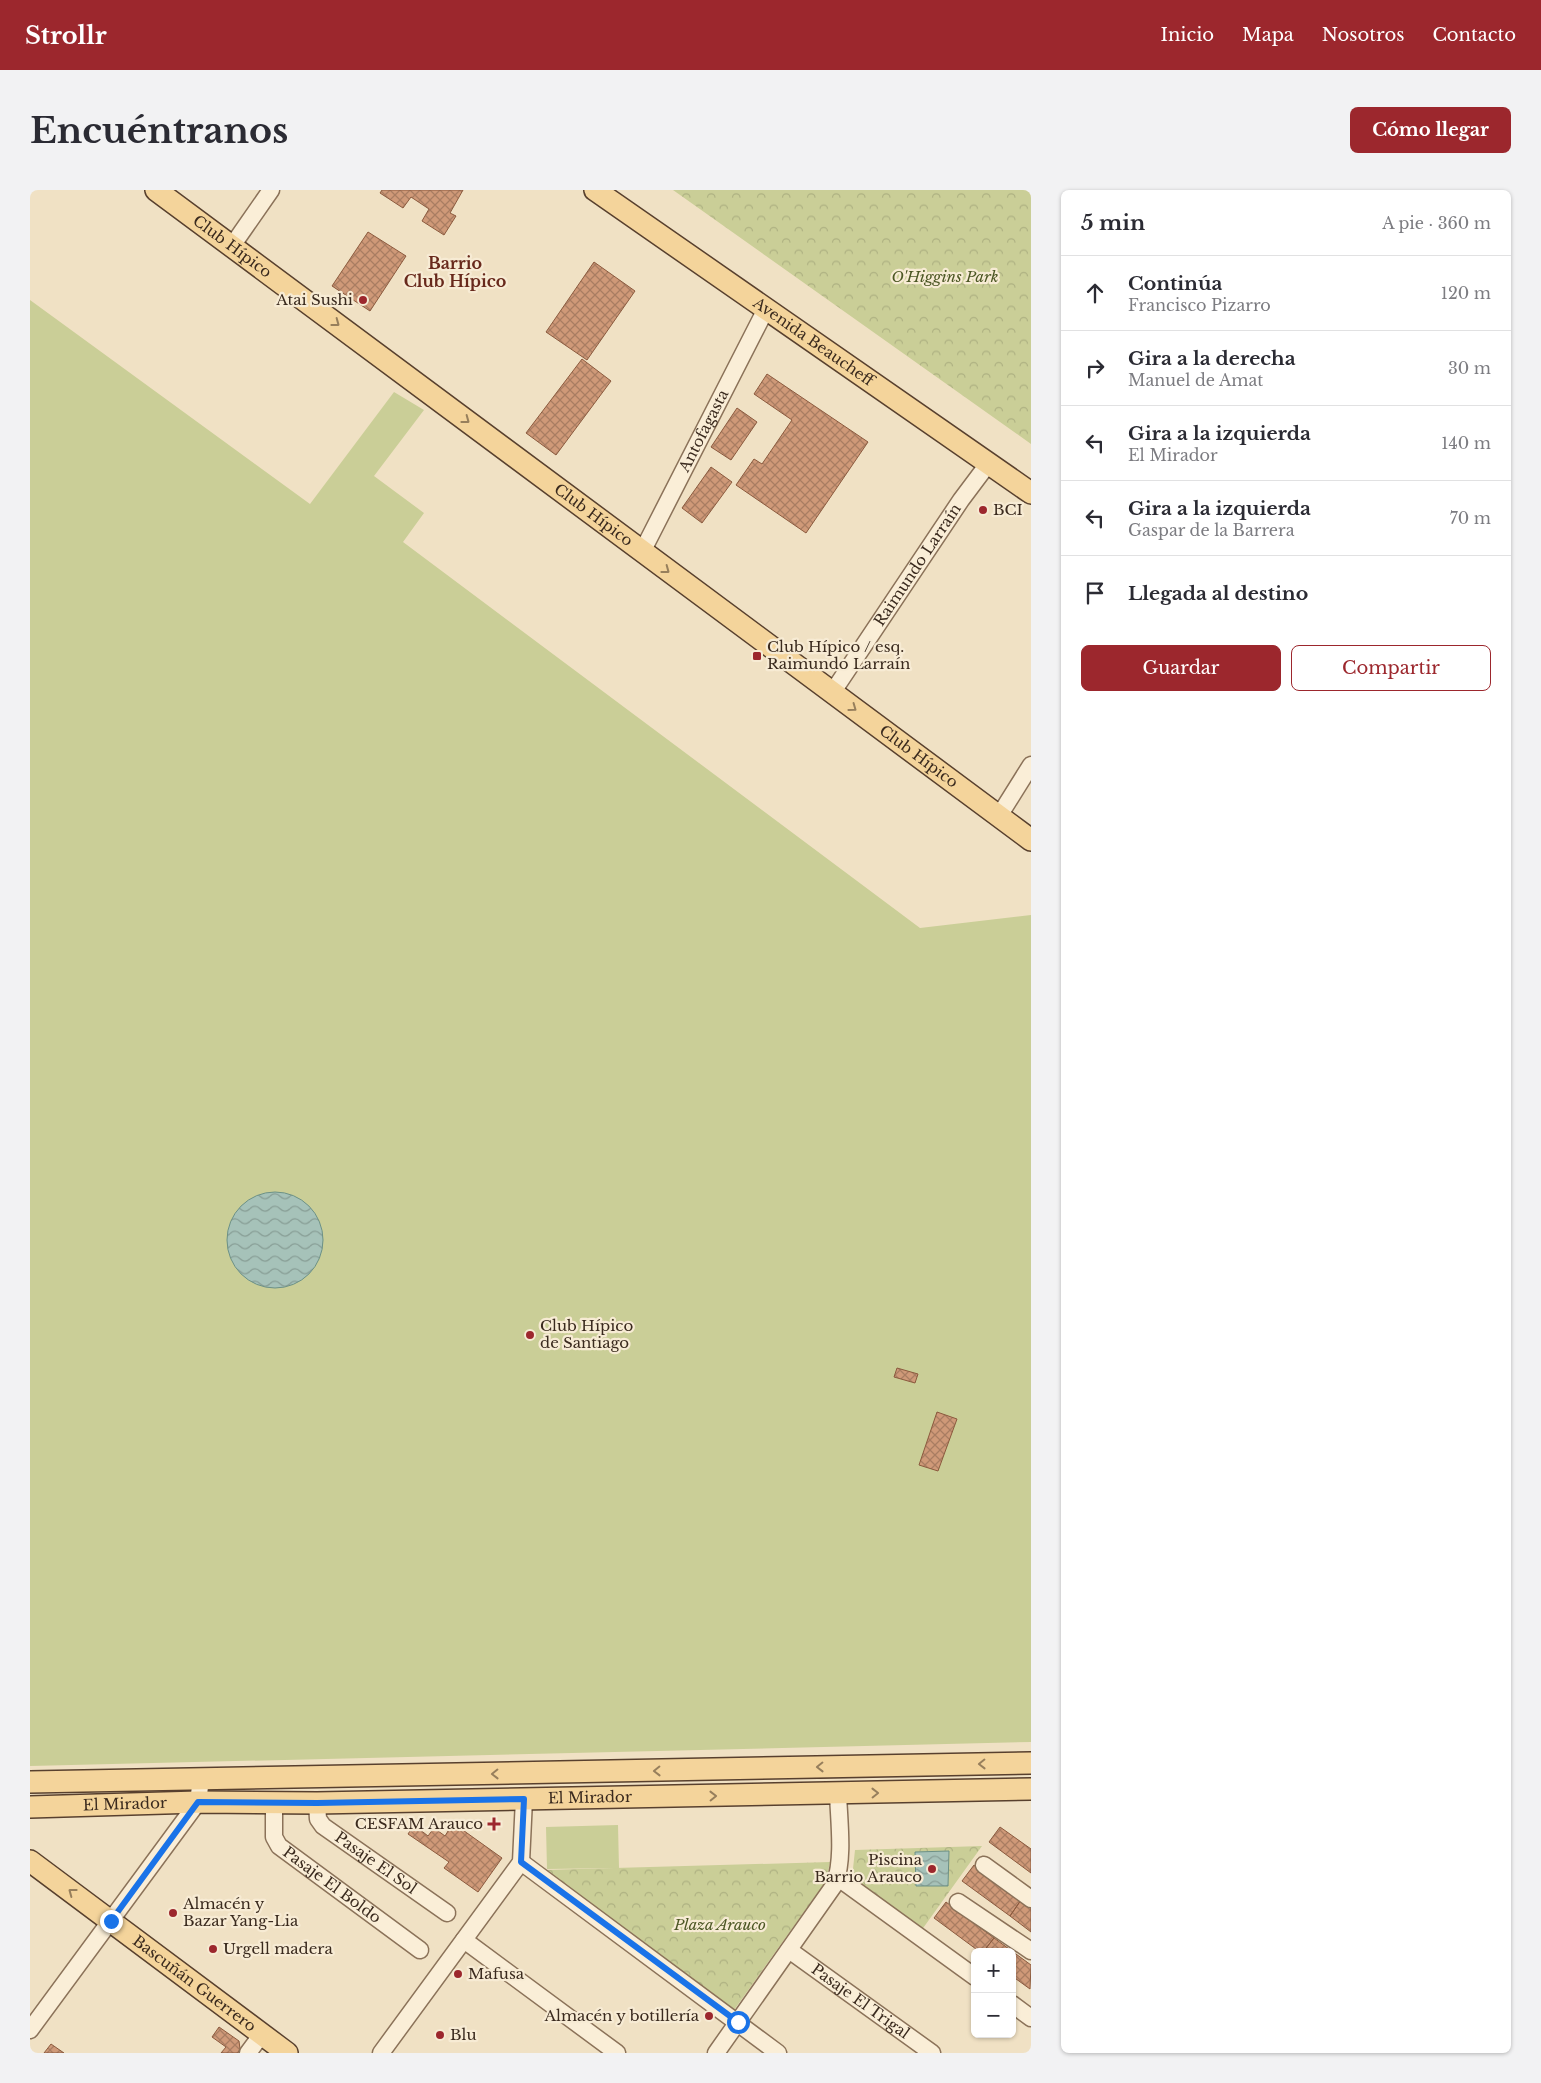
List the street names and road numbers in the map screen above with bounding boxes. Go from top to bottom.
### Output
street label: Club Hípico [189,211,276,282]
street label: Avenida Beaucheff [749,292,879,391]
street label: Antofagasta [674,386,733,476]
street label: Club Hípico [551,479,637,550]
street label: Raimundo Larraín [869,500,965,630]
street label: Club Hípico [876,721,962,792]
street label: El Mirador [548,1787,633,1807]
street label: El Mirador [83,1793,168,1814]
street label: Pasaje El Sol [331,1827,421,1898]
street label: Pasaje El Boldo [279,1842,385,1927]
street label: Bascuñán Guerrero [129,1931,260,2036]
street label: Pasaje El Trigal [808,1959,913,2043]

